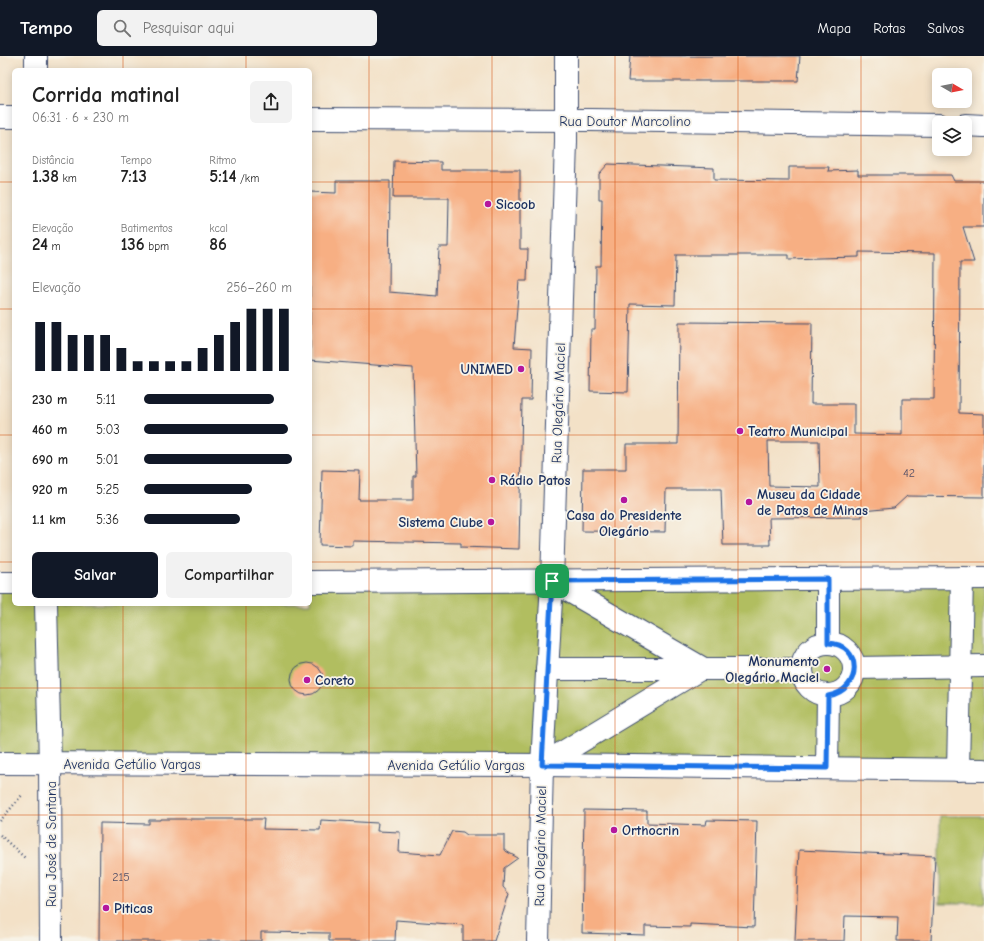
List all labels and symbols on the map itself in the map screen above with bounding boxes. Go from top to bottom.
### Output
north arrow [932,68,972,108]
street label: Rua Doutor Marcolino [559,113,691,130]
place label: Sicoob [496,196,535,213]
marker: Sicoob [483,199,493,209]
street label: Rua Olegário Maciel [548,342,569,464]
place label: UNIMED [461,361,513,378]
marker: UNIMED [516,364,526,374]
place label: Teatro Municipal [748,423,848,440]
marker: Teatro Municipal [735,426,745,436]
house number: 42 [903,466,915,480]
place label: Rádio Patos [500,472,571,489]
marker: Rádio Patos [487,475,497,485]
place label: Museu da Cidade de Patos de Minas [757,486,868,519]
marker: Casa do Presidente Olegário [619,495,629,505]
marker: Museu da Cidade de Patos de Minas [744,497,754,507]
place label: Casa do Presidente Olegário [566,507,682,540]
place label: Sistema Clube [398,514,483,531]
marker: Sistema Clube [486,517,496,527]
pin [535,564,569,598]
place label: Monumento Olegário Maciel [725,653,819,686]
marker: Monumento Olegário Maciel [822,664,832,674]
place label: Coreto [315,672,354,689]
marker: Coreto [302,675,312,685]
street label: Avenida Getúlio Vargas [63,756,201,773]
street label: Avenida Getúlio Vargas [387,757,525,774]
street label: Rua José de Santana [43,781,60,907]
street label: Rua Olegário Maciel [531,785,550,907]
place label: Orthocrin [622,822,679,839]
marker: Orthocrin [609,825,619,835]
house number: 215 [112,870,130,884]
place label: Piticas [114,900,153,917]
marker: Piticas [101,903,111,913]

